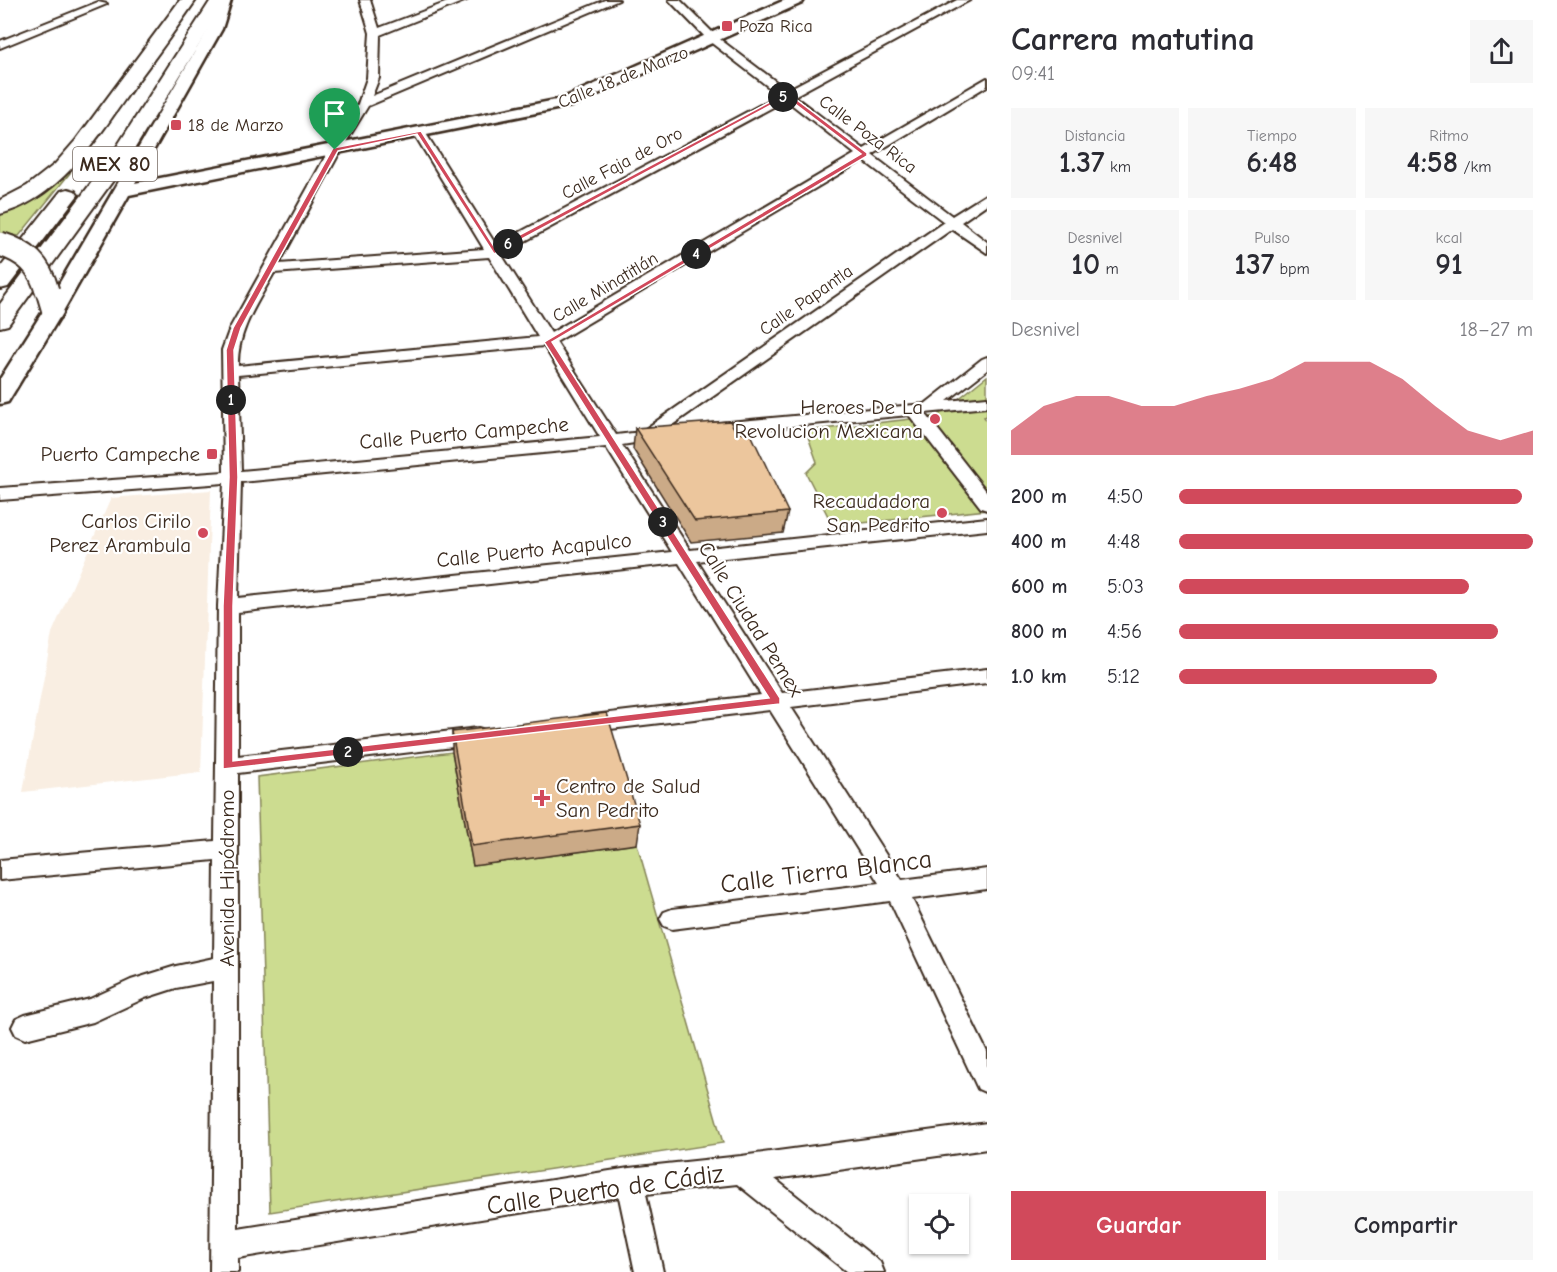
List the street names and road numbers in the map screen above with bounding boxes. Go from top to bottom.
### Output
street label: Calle 18 de Marzo [555,42,691,113]
street label: Calle Poza Rica [815,91,921,178]
street label: Calle Faja de Oro [558,123,686,204]
road number: MEX 80 [73,147,157,181]
street label: Calle Minatitlán [549,248,662,327]
street label: Calle Papantla [756,261,857,340]
street label: Calle Puerto Campeche [358,412,570,454]
street label: Calle Puerto Acapulco [435,528,633,572]
street label: Calle Ciudad Pemex [694,537,808,701]
street label: Avenida Hipódromo [215,789,239,967]
street label: Calle Tierra Blanca [719,844,934,900]
street label: Calle Puerto de Cádiz [485,1159,725,1221]

